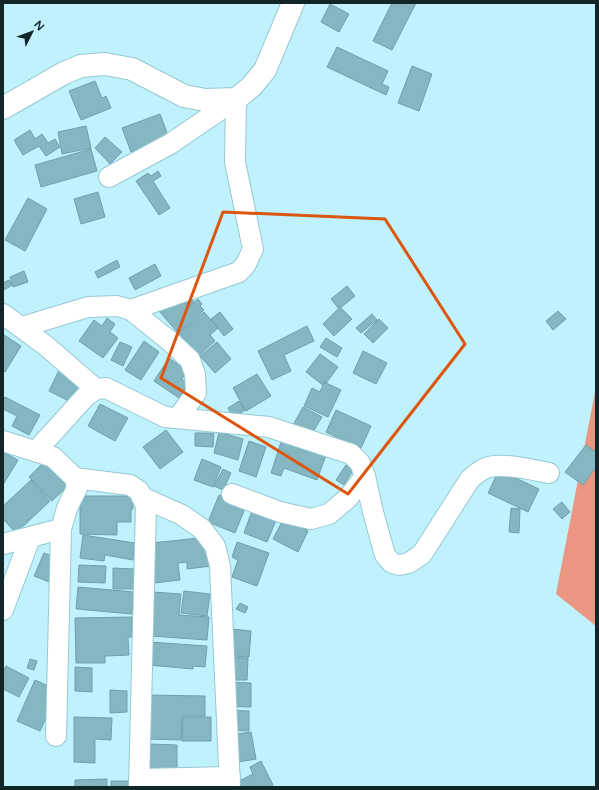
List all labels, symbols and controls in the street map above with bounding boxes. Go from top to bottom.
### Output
north arrow [12,12,52,52]
text: N [31,18,47,33]

